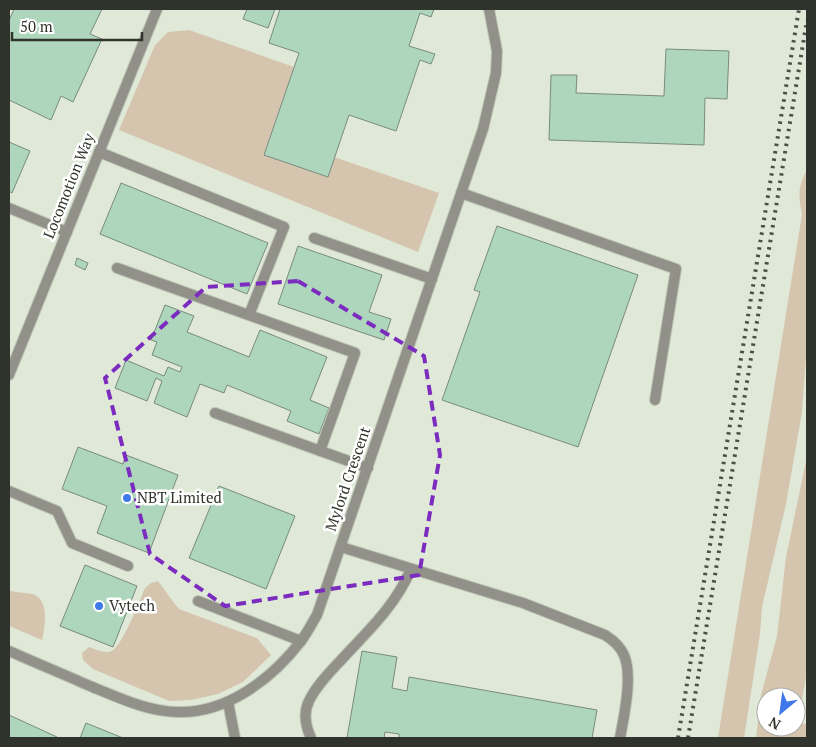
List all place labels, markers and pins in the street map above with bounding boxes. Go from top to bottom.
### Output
place label: NBT Limited [137,487,222,507]
marker: NBT Limited [121,492,133,504]
place label: Vytech [109,595,155,615]
marker: Vytech [93,600,105,612]

